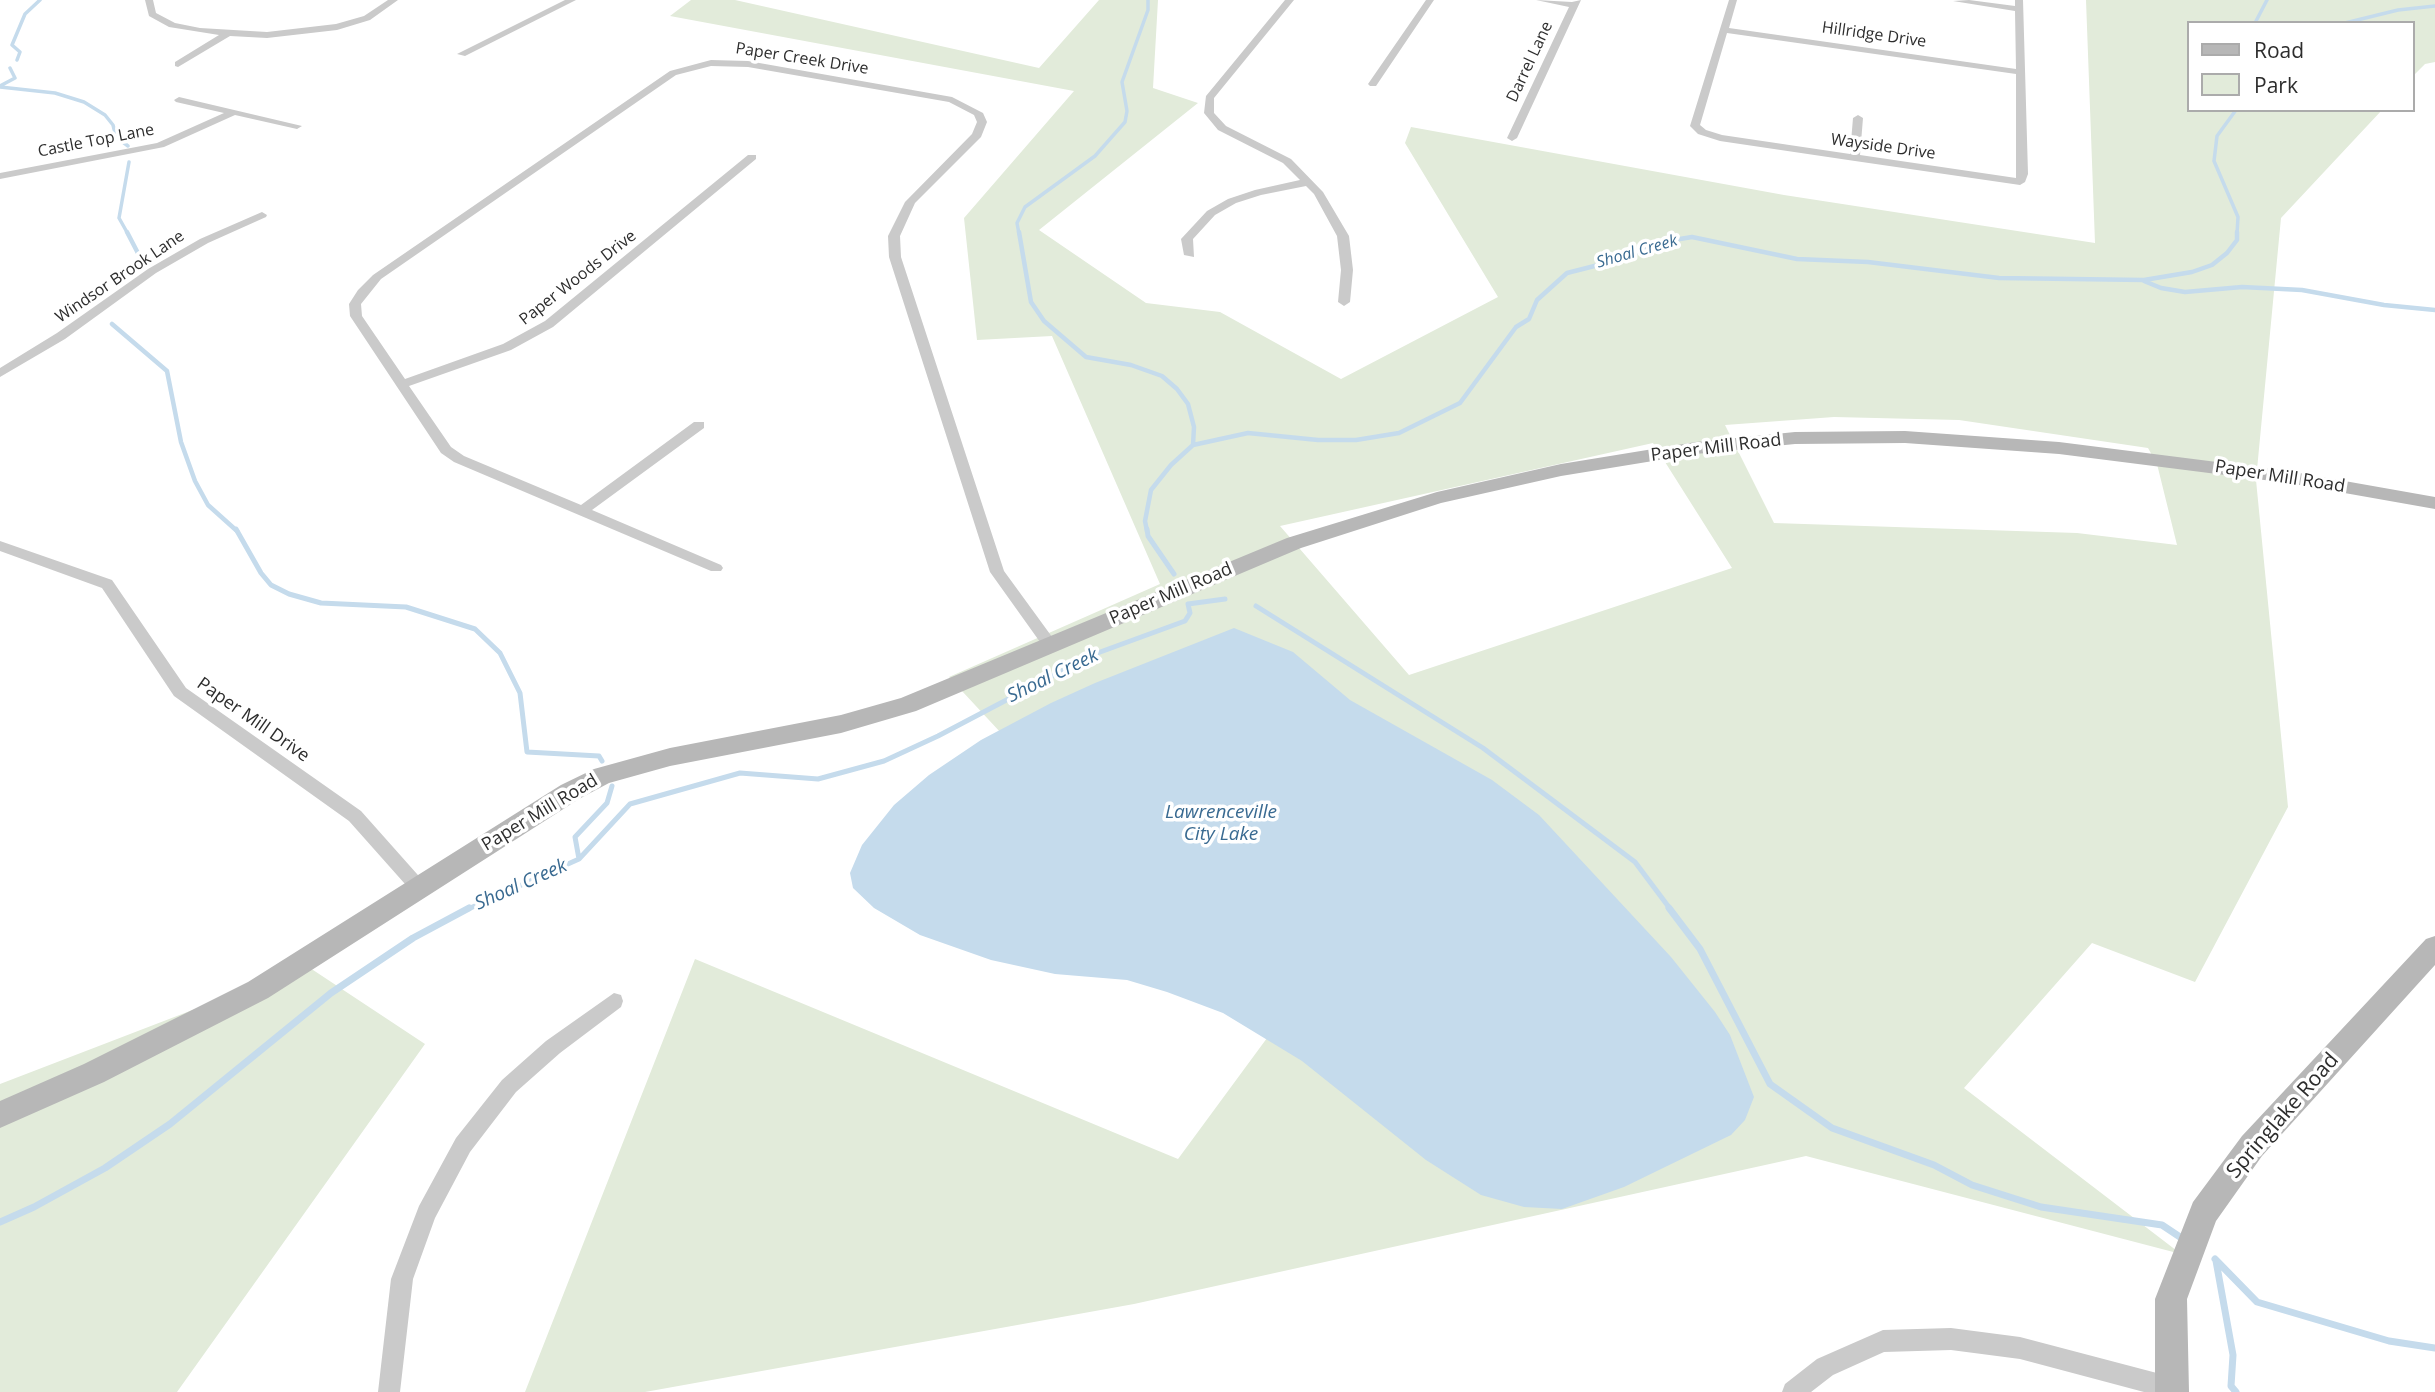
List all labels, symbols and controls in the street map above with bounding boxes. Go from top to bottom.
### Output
street label: Hillridge Drive [1821,18,1927,52]
street label: Darrel Lane [1503,19,1557,105]
legend [2186,21,2414,112]
text: Road [2254,36,2304,64]
street label: Paper Creek Drive [734,39,870,79]
text: Park [2254,71,2298,99]
street label: Castle Top Lane [36,120,156,162]
street label: Wayside Drive [1829,130,1937,164]
street label: Paper Woods Drive [516,226,640,330]
street label: Windsor Brook Lane [52,227,188,327]
water label: Shoal Creek [1594,231,1680,273]
street label: Paper Mill Road [1649,429,1783,467]
street label: Paper Mill Road [2213,456,2347,498]
street label: Paper Mill Road [1106,558,1236,630]
water label: Shoal Creek [1004,644,1102,708]
street label: Paper Mill Drive [193,673,313,767]
street label: Paper Mill Road [478,770,602,856]
water label: Lawrenceville City Lake [1165,802,1277,846]
water label: Shoal Creek [471,855,571,915]
street label: Springlake Road [2222,1048,2344,1184]

